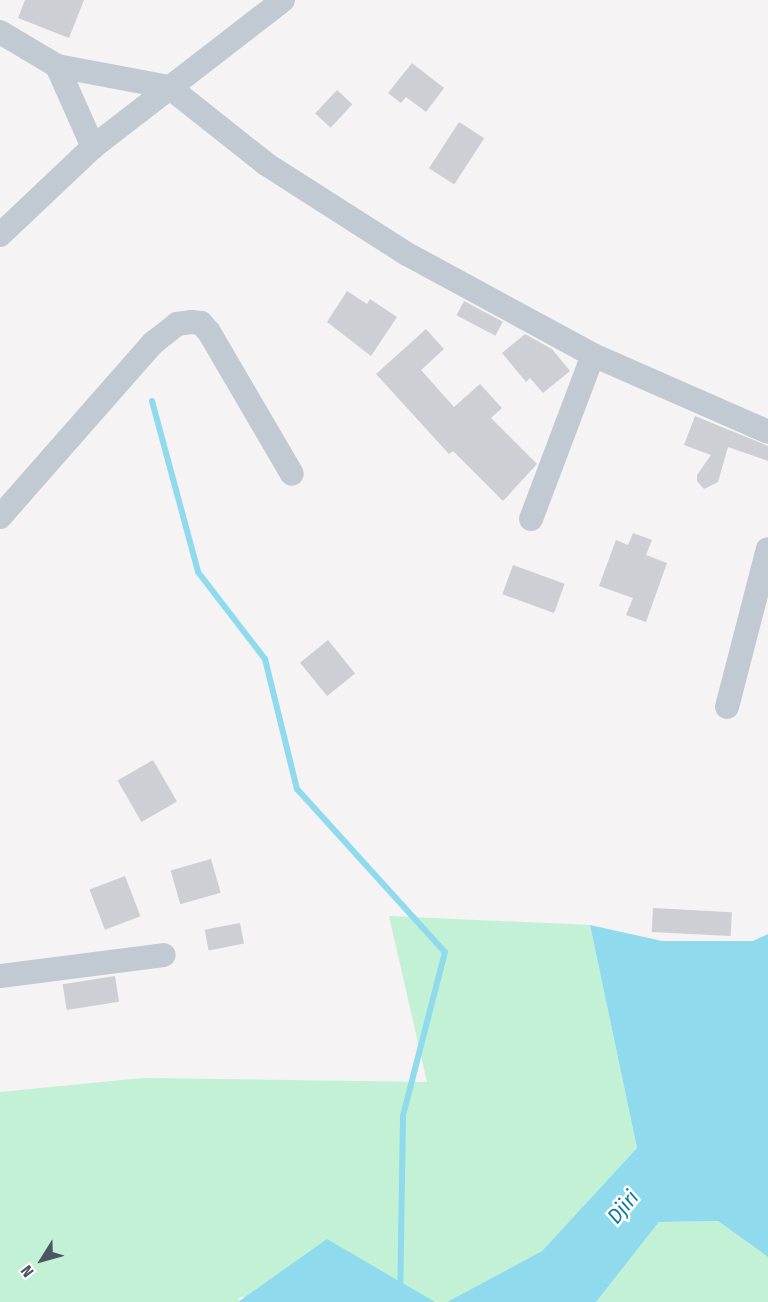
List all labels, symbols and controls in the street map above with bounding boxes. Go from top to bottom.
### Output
water label: Djiri [602,1185,644,1229]
north arrow [12,1230,72,1290]
text: N [17,1262,38,1281]

